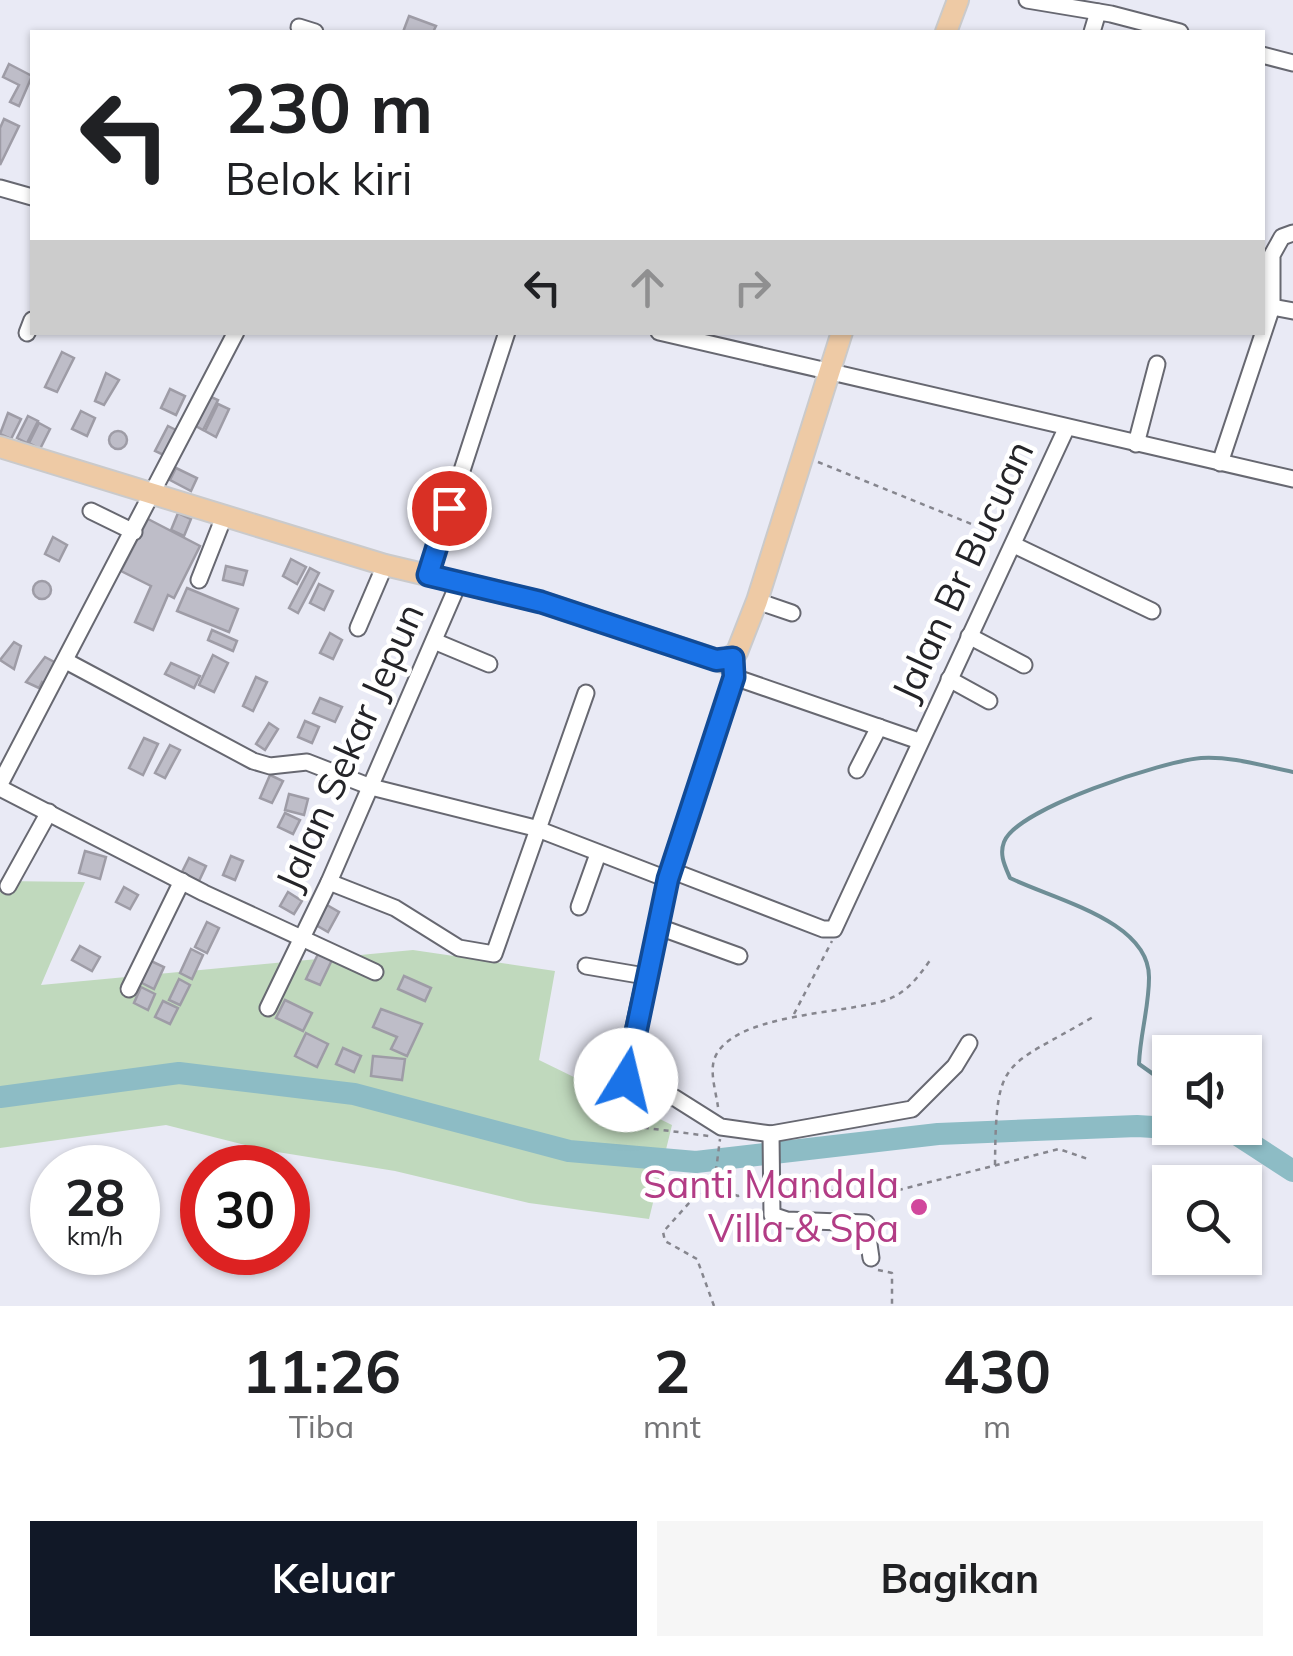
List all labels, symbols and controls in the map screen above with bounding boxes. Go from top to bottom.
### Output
text: 230 m [225,63,433,151]
icon: left [60,70,190,200]
text: Belok kiri [225,150,412,206]
icon: left [515,260,570,315]
icon: ahead [620,260,675,315]
icon: right [725,260,780,315]
street label: Jalan Br Bucuan [881,432,1044,709]
pin [407,466,492,551]
icon: arrive [422,481,477,536]
street label: Jalan Sekar Jepun [264,595,434,898]
position arrow [574,1028,678,1132]
map controls [1152,1035,1262,1275]
button: sound [1152,1035,1262,1145]
speed limit sign: 30 [180,1145,310,1275]
place label: Santi Mandala Villa & Spa [643,1160,899,1252]
button: search [1152,1165,1262,1275]
text: 28 [65,1166,125,1229]
marker: Santi Mandala Villa & Spa [908,1196,930,1218]
text: km/h [67,1220,123,1251]
text: 11:26 [242,1333,401,1408]
text: 2 [654,1333,690,1408]
text: 430 [943,1333,1051,1408]
text: Tiba [289,1406,354,1446]
text: mnt [643,1406,701,1446]
text: m [983,1406,1011,1446]
button: Keluar [30,1521,637,1636]
button: Bagikan [657,1521,1263,1636]

